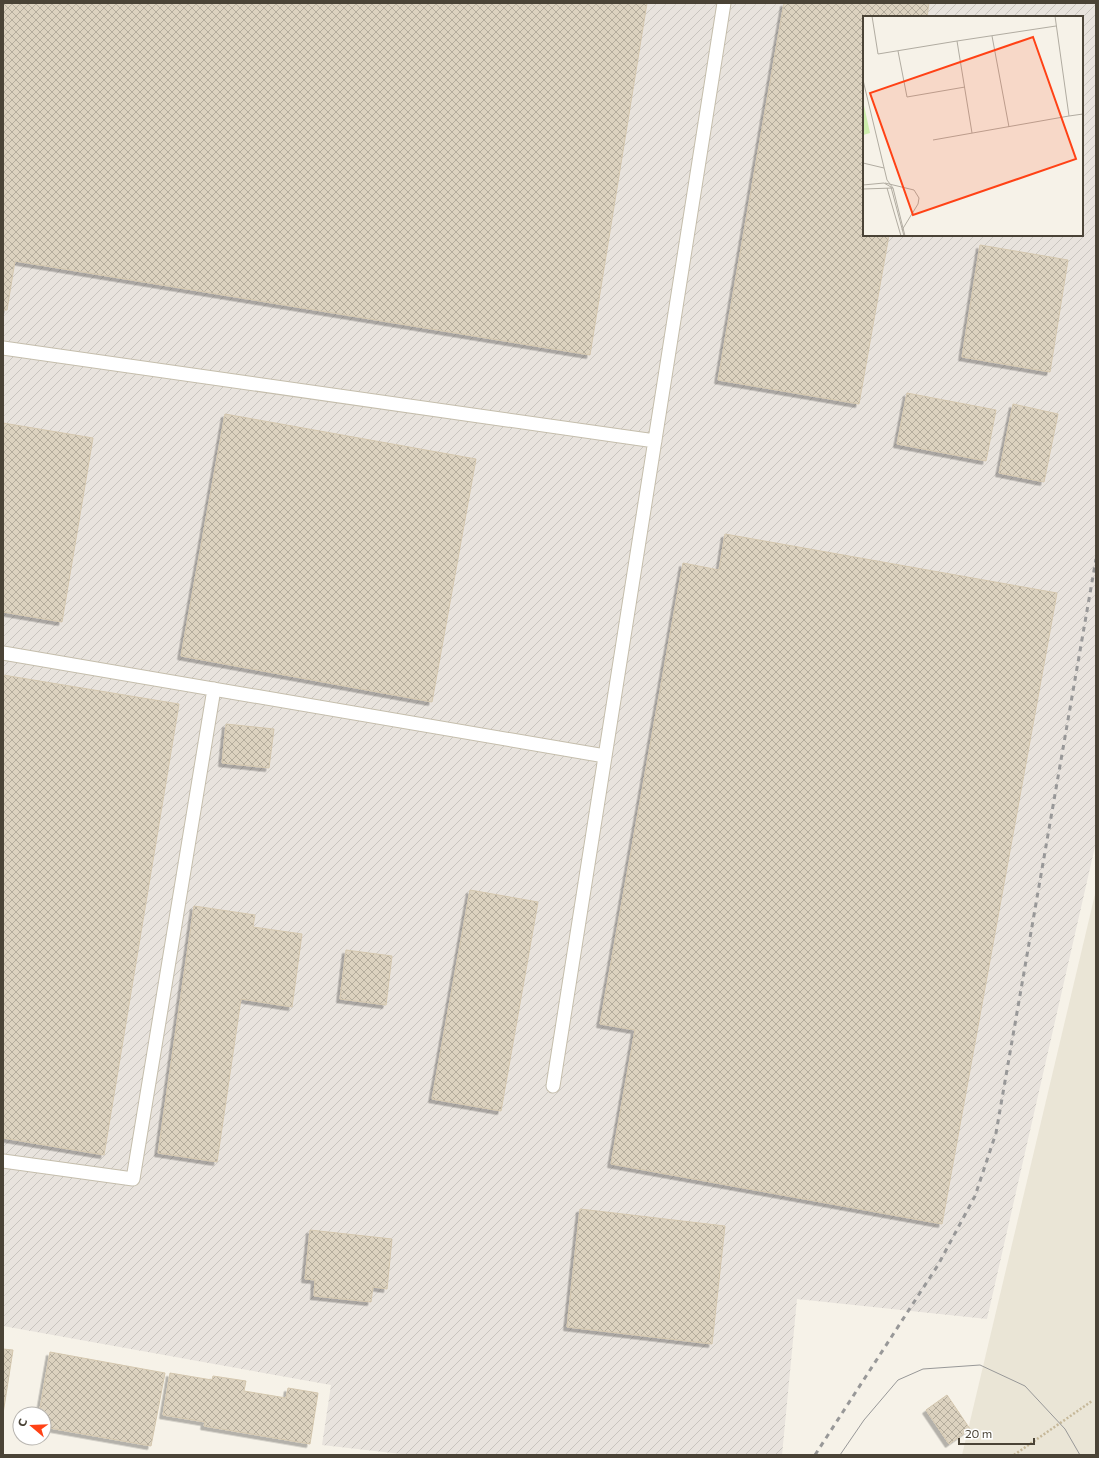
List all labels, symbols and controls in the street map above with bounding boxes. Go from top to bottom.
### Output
inset map [863,16,1083,236]
north arrow [12,1406,52,1446]
text: С [15,1416,30,1428]
scale bar [959,1420,1034,1446]
text: 20 m [965,1426,992,1440]

